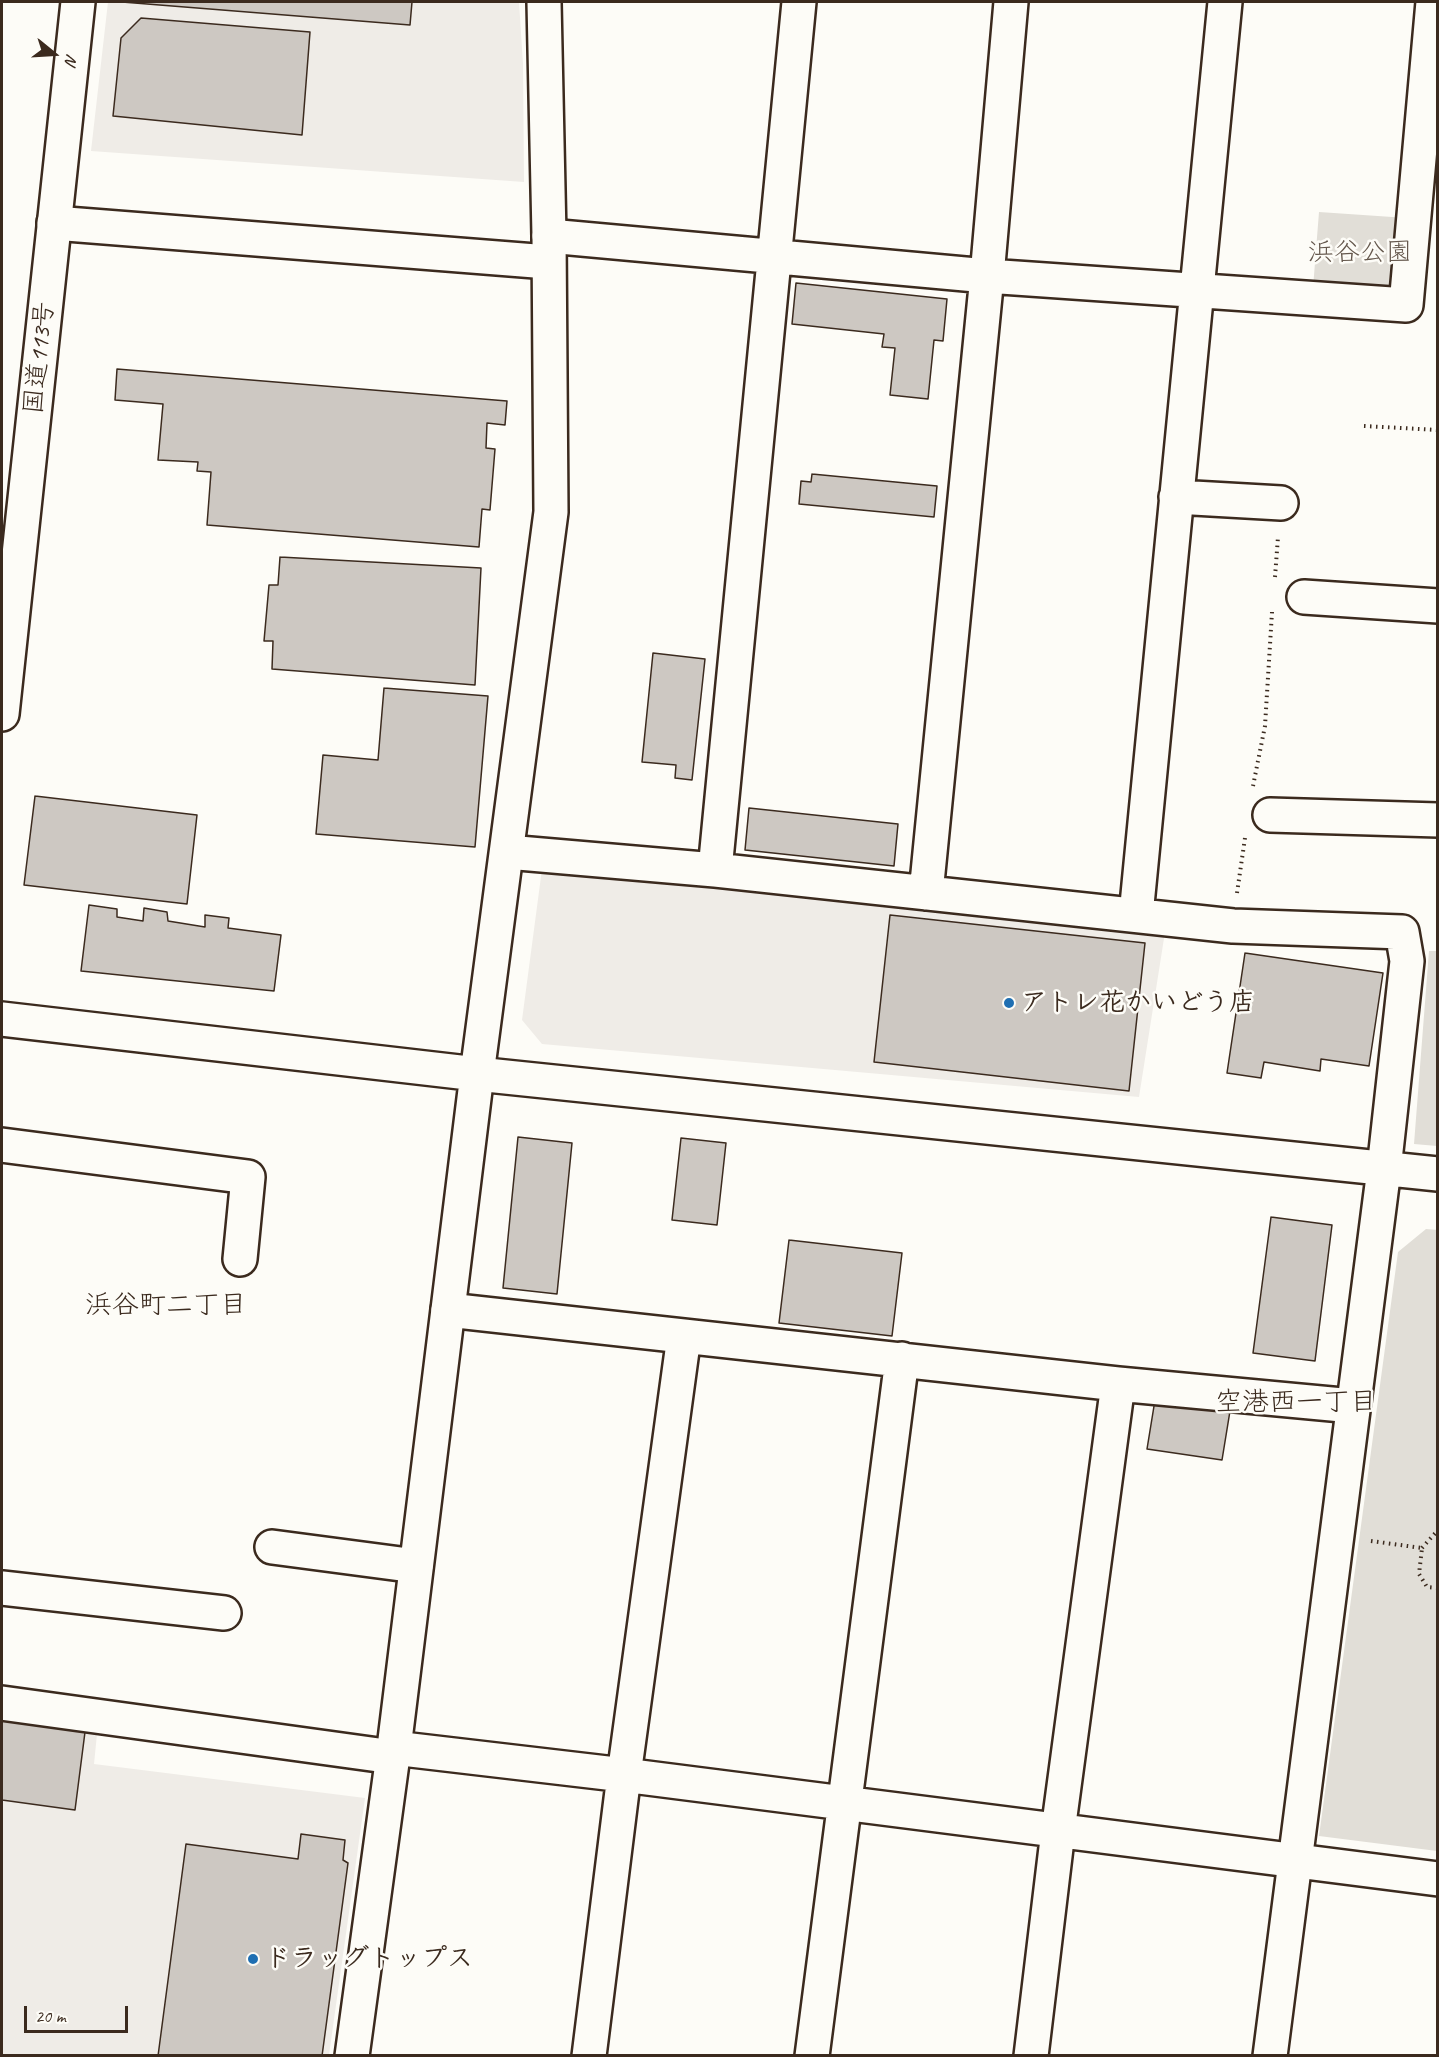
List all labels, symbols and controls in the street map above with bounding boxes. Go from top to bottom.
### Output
north arrow [24,24,84,84]
text: N [60,52,82,67]
park label: 浜谷公園 [1308,237,1412,269]
street label: 国道113号 [19,300,61,416]
place label: アトレ花かいどう店 [1021,987,1255,1019]
marker: アトレ花かいどう店 [1002,996,1016,1010]
district label: 浜谷町二丁目 [85,1290,247,1322]
district label: 空港西一丁目 [1215,1387,1377,1419]
place label: ドラッグトップス [265,1943,473,1975]
marker: ドラッグトップス [246,1952,260,1966]
scale bar [27,1994,130,2032]
text: 20 m [35,2005,66,2027]

